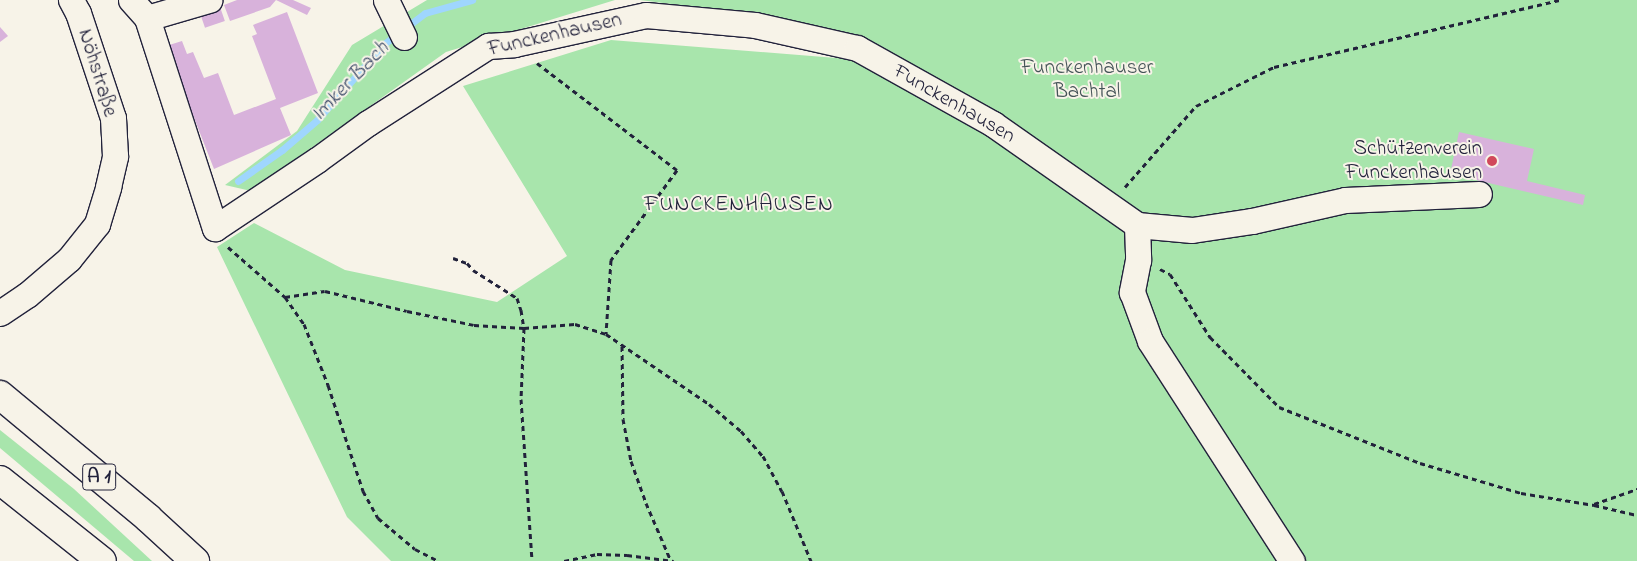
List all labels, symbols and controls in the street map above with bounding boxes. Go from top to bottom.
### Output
street label: Funckenhausen [486,7,624,63]
street label: Nöhstraße [72,26,122,120]
water label: Imker Bach [306,37,396,127]
park label: Funckenhauser Bachtal [1021,55,1153,105]
street label: Funckenhausen [889,59,1019,149]
place label: Schützenverein Funckenhausen [1346,136,1482,186]
marker: Schützenverein Funckenhausen [1486,155,1498,167]
district label: FUNCKENHAUSEN [643,193,835,219]
road number: A 1 [82,460,116,494]

